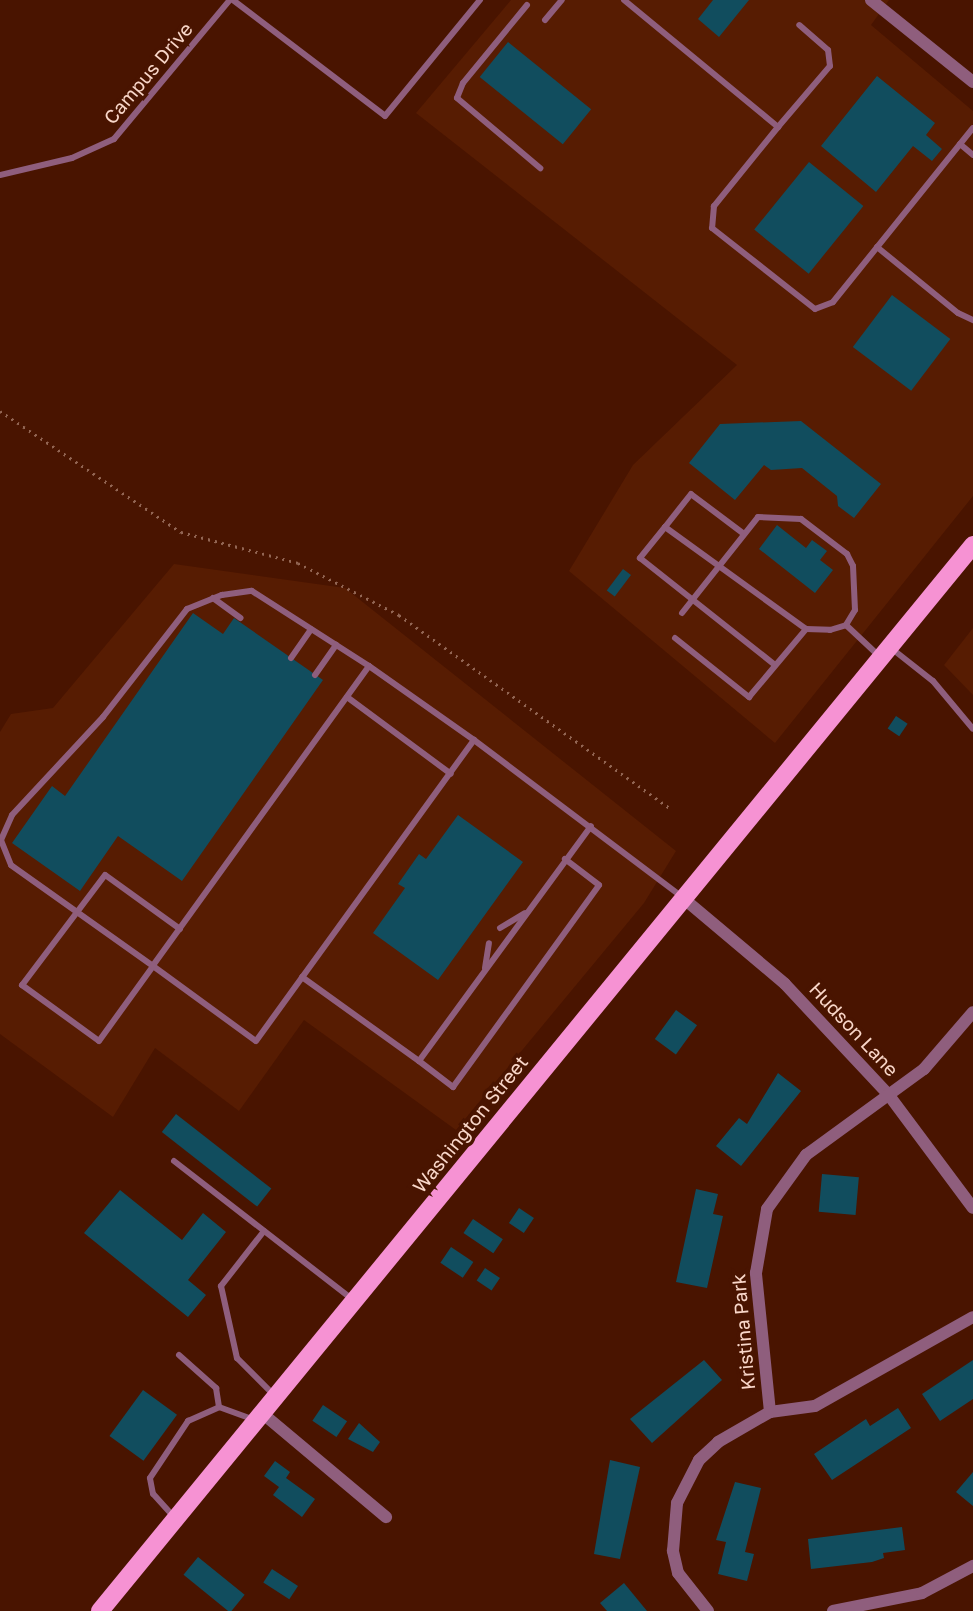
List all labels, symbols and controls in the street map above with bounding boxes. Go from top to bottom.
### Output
street label: Campus Drive [99,18,197,128]
street label: Hudson Lane [805,977,903,1081]
street label: Washington Street [408,1051,532,1197]
street label: Kristina Park [727,1273,759,1391]

